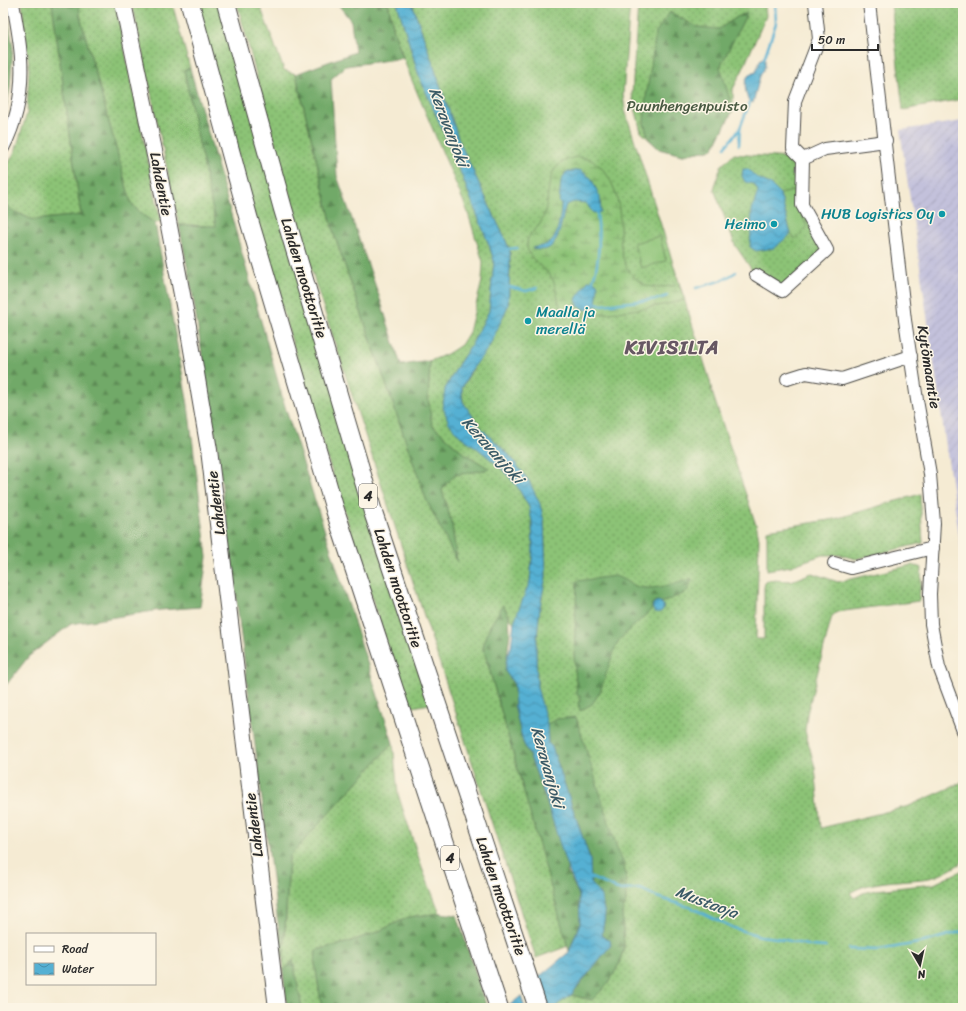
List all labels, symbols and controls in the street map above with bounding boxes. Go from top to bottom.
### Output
scale bar [812,26,878,52]
text: 50 m [818,29,845,51]
water label: Keravanjoki [421,83,479,174]
park label: Puunhengenpuisto [626,93,748,119]
street label: Lahdentie [142,150,180,218]
place label: HUB Logistics Oy [821,201,934,227]
marker: HUB Logistics Oy [937,209,947,219]
place label: Heimo [725,211,767,237]
street label: Lahden moottoritie [273,215,335,342]
marker: Heimo [769,219,779,229]
place label: Maalla ja merellä [536,299,596,342]
marker: Maalla ja merellä [523,316,533,326]
street label: Kytömaantie [910,323,948,411]
district label: KIVISILTA [624,331,719,364]
water label: Keravanjoki [454,409,534,493]
street label: Lahdentie [199,469,233,537]
road number: 4 [359,484,377,508]
street label: Lahden moottoritie [366,525,430,652]
water label: Keravanjoki [523,723,574,814]
street label: Lahdentie [237,791,271,859]
street label: Lahden moottoritie [468,833,534,959]
road number: 4 [441,846,459,870]
water label: Mustaoja [672,877,744,928]
legend [26,933,156,985]
text: Road [62,938,89,960]
north arrow [900,945,940,985]
text: Water [62,958,95,980]
text: N [916,964,928,984]

